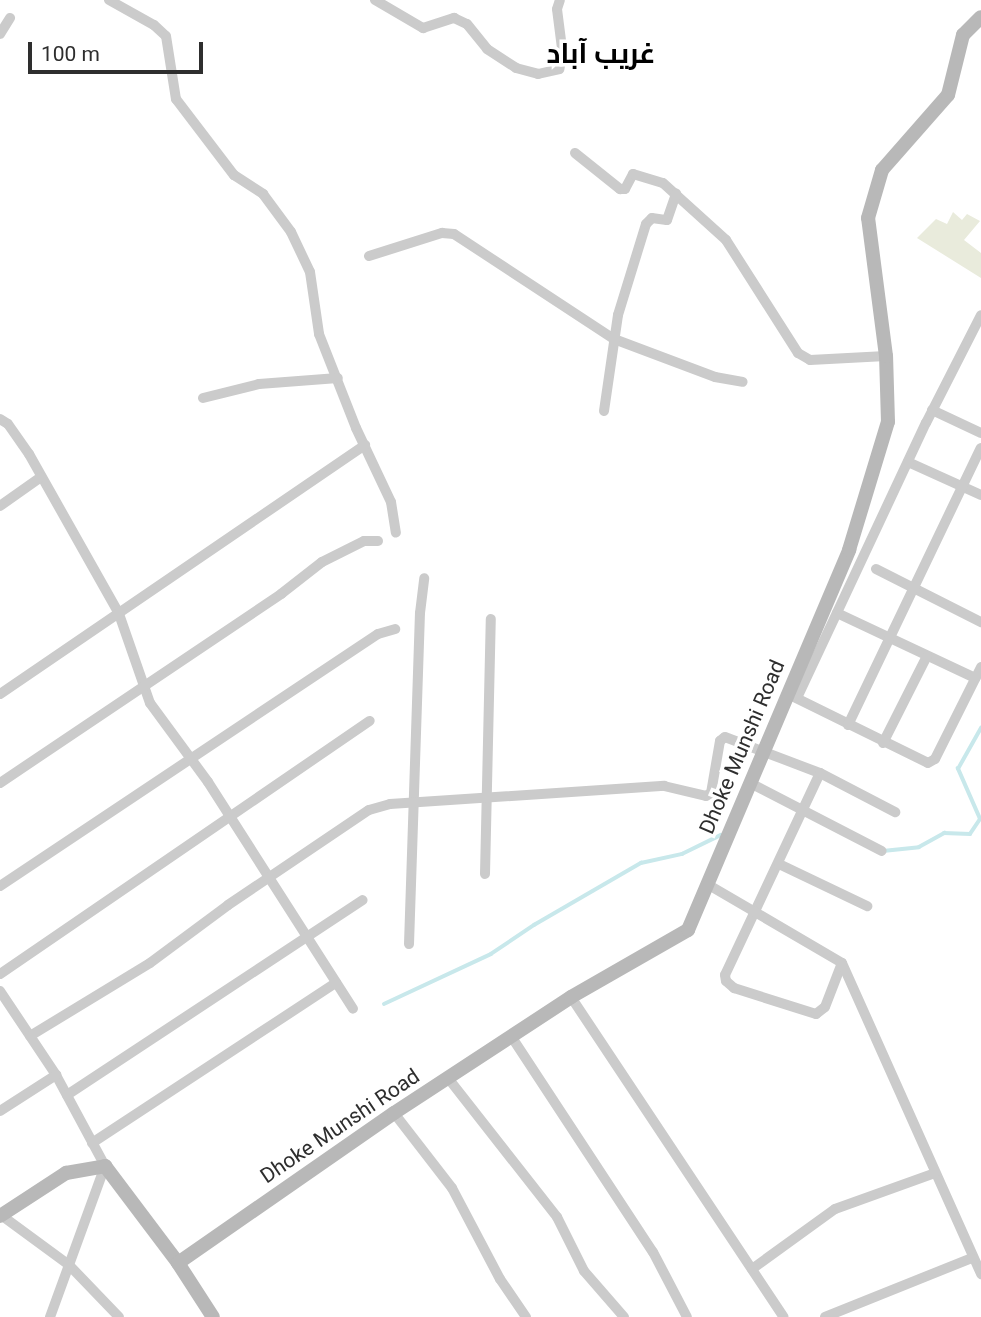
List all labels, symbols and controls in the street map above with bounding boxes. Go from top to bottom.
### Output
scale bar [32,28,206,72]
district label: غریب آباد [547,37,655,71]
text: 100 m [41,42,100,66]
street label: Dhoke Munshi Road [694,656,790,838]
street label: Dhoke Munshi Road [256,1063,424,1189]

